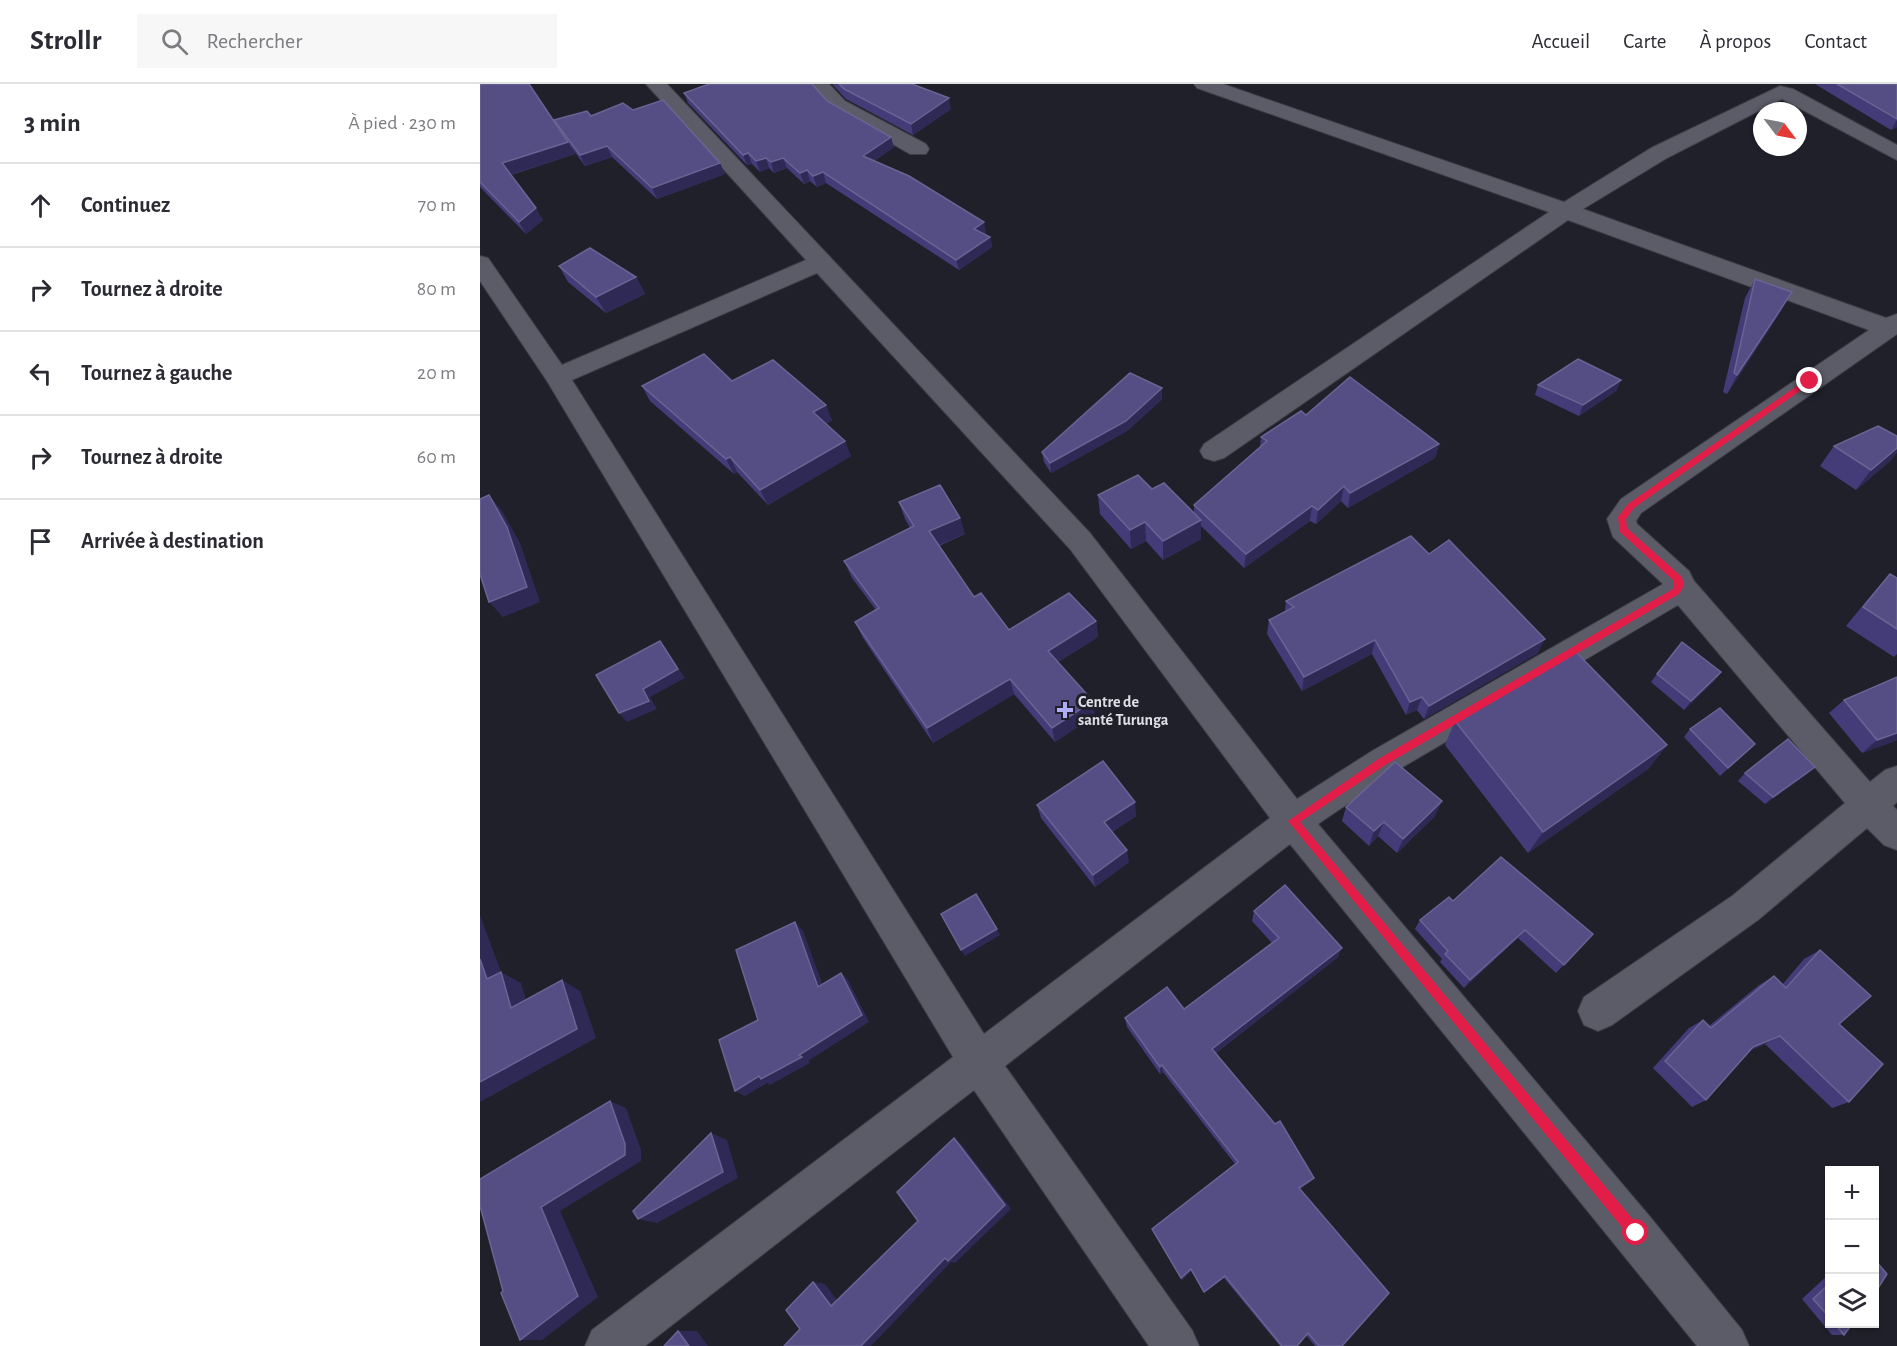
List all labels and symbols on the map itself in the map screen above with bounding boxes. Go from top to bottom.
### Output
north arrow [1753,102,1807,156]
route end [1796,367,1822,393]
place label: Centre de santé Turunga [1078,694,1169,728]
marker: Centre de santé Turunga [1056,701,1074,719]
route start [1622,1219,1648,1245]

